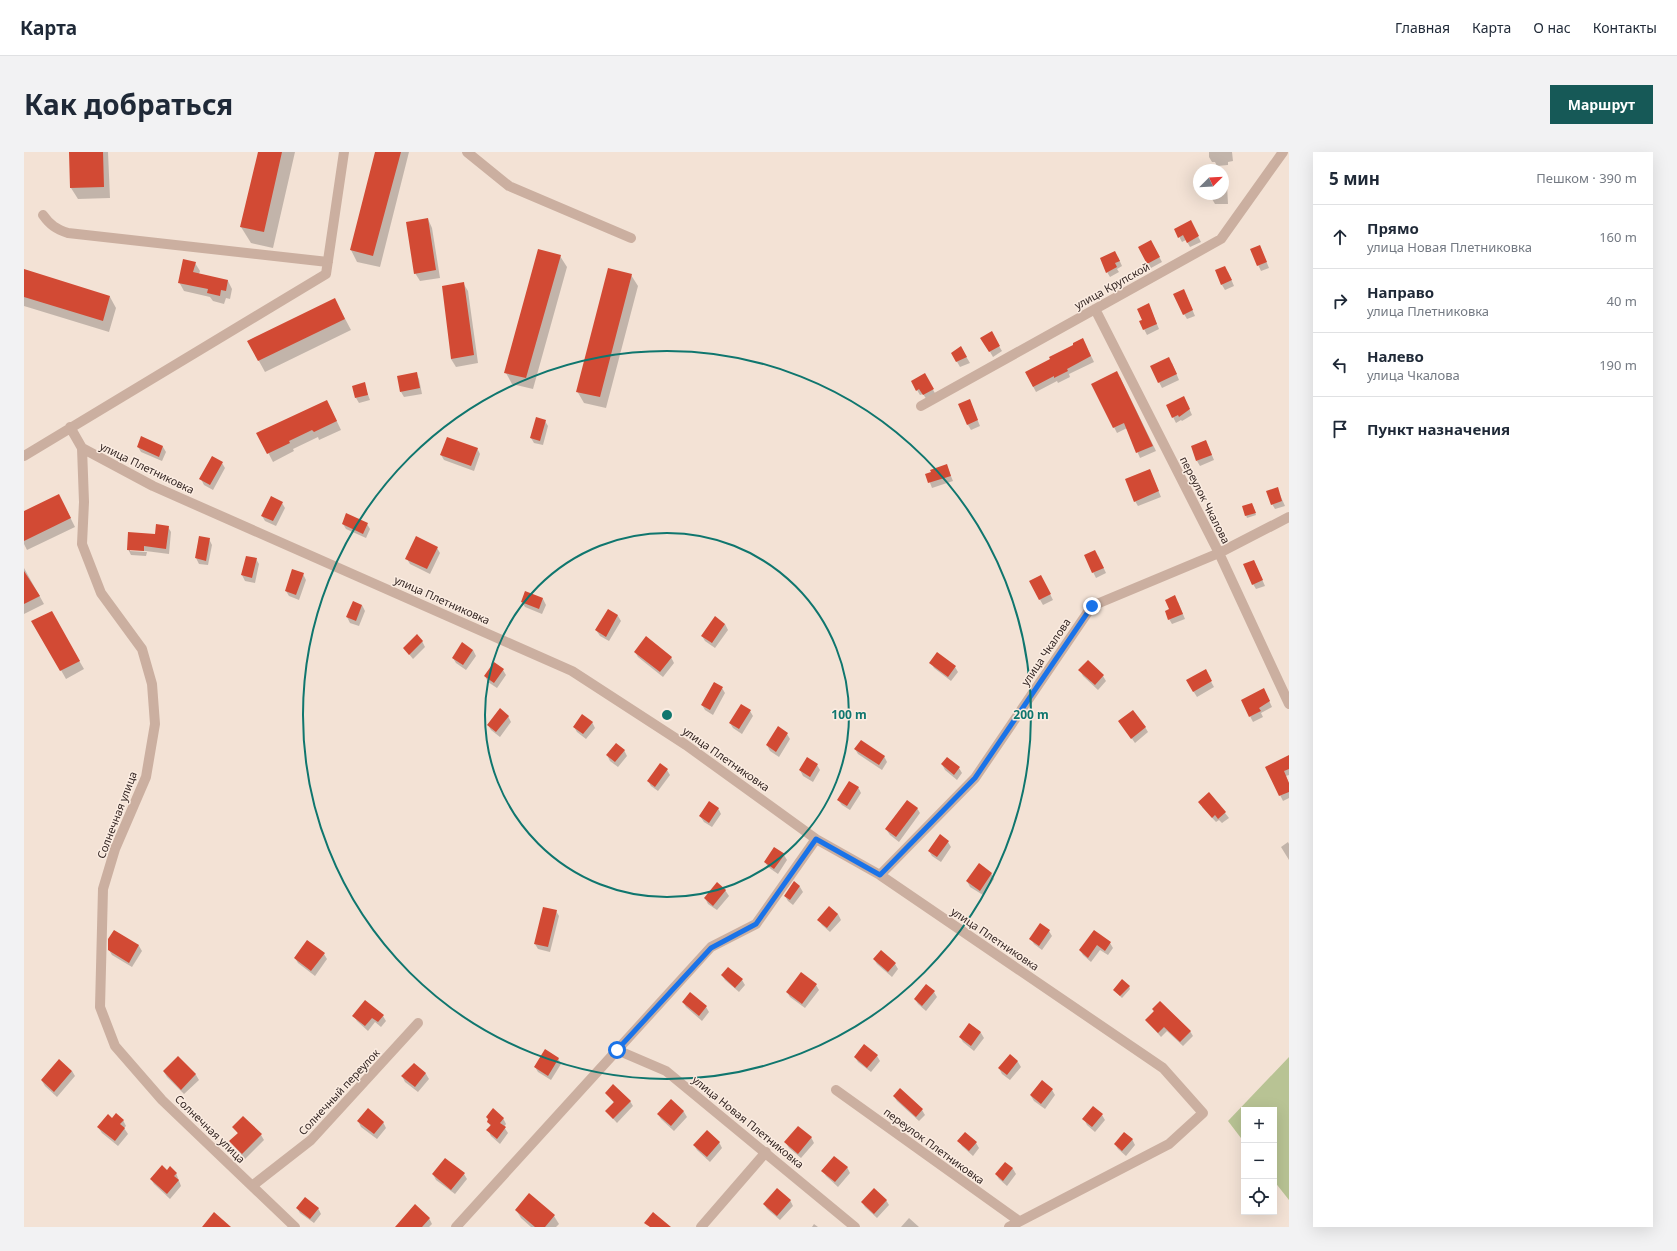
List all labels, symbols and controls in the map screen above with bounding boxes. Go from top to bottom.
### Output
text: Карта [20,15,77,41]
text: Главная [1395,18,1450,37]
text: Карта [1472,18,1511,37]
text: О нас [1533,18,1571,37]
text: Контакты [1593,18,1657,37]
text: Как добраться [24,85,233,123]
button: Маршрут [1550,85,1653,124]
north arrow [1193,164,1229,200]
text: 5 мин [1329,167,1380,190]
text: Пешком · 390 m [1536,169,1637,187]
text: Прямо [1367,218,1419,238]
icon: ahead [1329,226,1351,248]
text: 160 m [1599,228,1637,246]
text: улица Новая Плетниковка [1367,238,1532,256]
street label: улица Крупской [1071,259,1152,312]
text: Направо [1367,282,1434,302]
icon: right [1329,290,1351,312]
text: 40 m [1607,292,1637,310]
text: улица Плетниковка [1367,302,1489,320]
text: Налево [1367,346,1424,366]
icon: left [1329,354,1351,376]
text: 190 m [1599,356,1637,374]
text: улица Чкалова [1367,366,1460,384]
icon: arrive [1329,418,1351,440]
text: Пункт назначения [1367,419,1510,439]
street label: улица Плетниковка [98,438,197,497]
street label: переулок Чкалова [1177,453,1234,546]
street label: улица Плетниковка [392,572,492,627]
route end [1083,597,1101,615]
street label: улица Чкалова [1017,615,1074,688]
text: 100 m [831,706,867,723]
text: 200 m [1013,706,1049,723]
centre of rings [660,708,674,722]
street label: улица Плетниковка [680,723,773,794]
street label: Солнечная улица [93,769,140,861]
street label: улица Плетниковка [948,903,1042,974]
route start [608,1041,626,1059]
street label: Солнечный переулок [295,1045,383,1138]
street label: улица Новая Плетниковка [689,1072,807,1171]
street label: Солнечная улица [172,1091,249,1166]
street label: переулок Плетниковка [881,1104,988,1187]
map controls [1241,1107,1277,1215]
button: + [1241,1107,1277,1143]
button: − [1241,1143,1277,1179]
button: locate [1241,1179,1277,1215]

